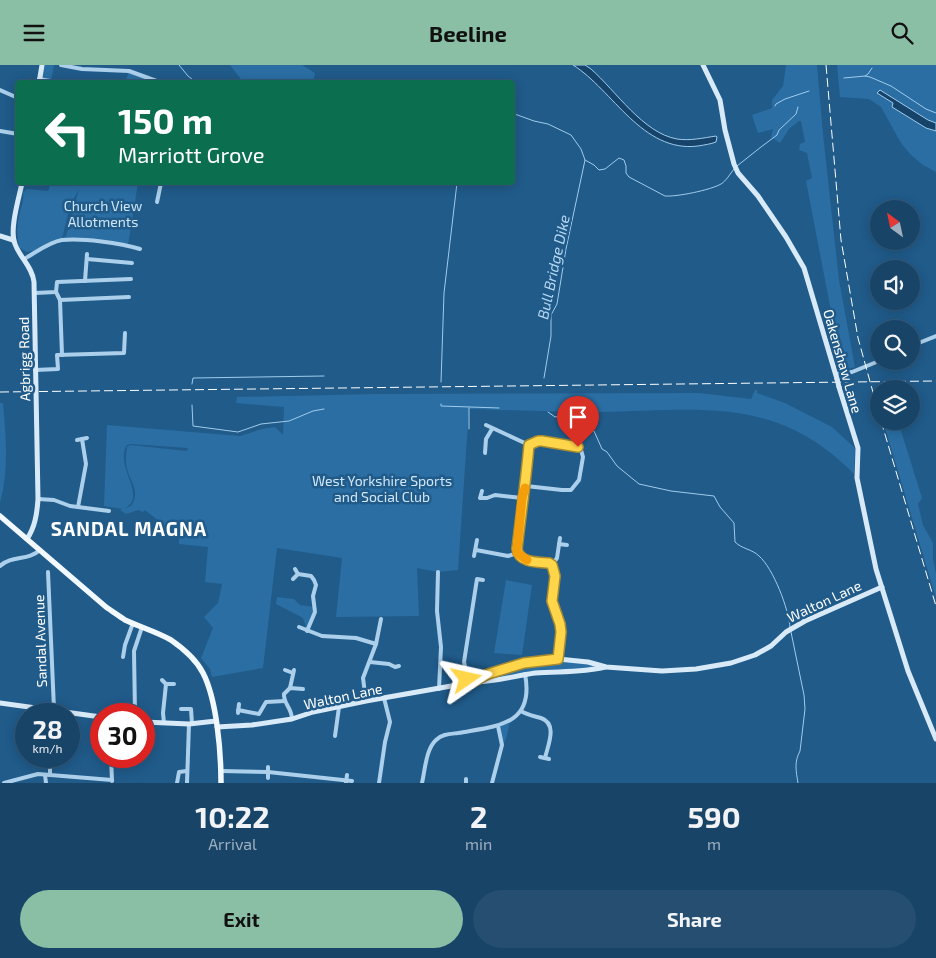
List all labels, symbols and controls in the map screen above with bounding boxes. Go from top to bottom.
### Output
icon: menu [20,19,48,47]
icon: search [888,19,916,47]
text: Beeline [429,20,507,46]
text: 150 m [118,99,213,141]
icon: left [35,100,100,165]
text: Marriott Grove [118,141,265,167]
park label: Church View Allotments [64,197,143,230]
north arrow [870,200,920,250]
map controls [870,200,920,430]
water label: Bull Bridge Dike [533,213,573,321]
button: sound [870,260,920,310]
street label: Oakenshaw Lane [820,307,866,415]
street label: Agbrigg Road [15,317,33,401]
button: search [870,320,920,370]
button: layers [870,380,920,430]
pin [557,396,599,447]
icon: arrive [564,403,592,431]
park label: West Yorkshire Sports and Social Club [312,472,452,505]
district label: SANDAL MAGNA [51,517,207,540]
street label: Walton Lane [784,576,864,626]
street label: Sandal Avenue [30,594,50,688]
position arrow [440,652,492,704]
street label: Walton Lane [302,679,384,713]
speed limit sign: 30 [90,703,155,768]
text: 28 [32,714,63,744]
text: km/h [33,741,62,755]
text: 10:22 [195,798,270,834]
text: 2 [470,798,487,834]
text: 590 [688,798,741,834]
text: Arrival [208,834,257,853]
text: min [465,834,492,853]
text: m [707,834,721,853]
button: Exit [20,890,463,948]
button: Share [473,890,916,948]

